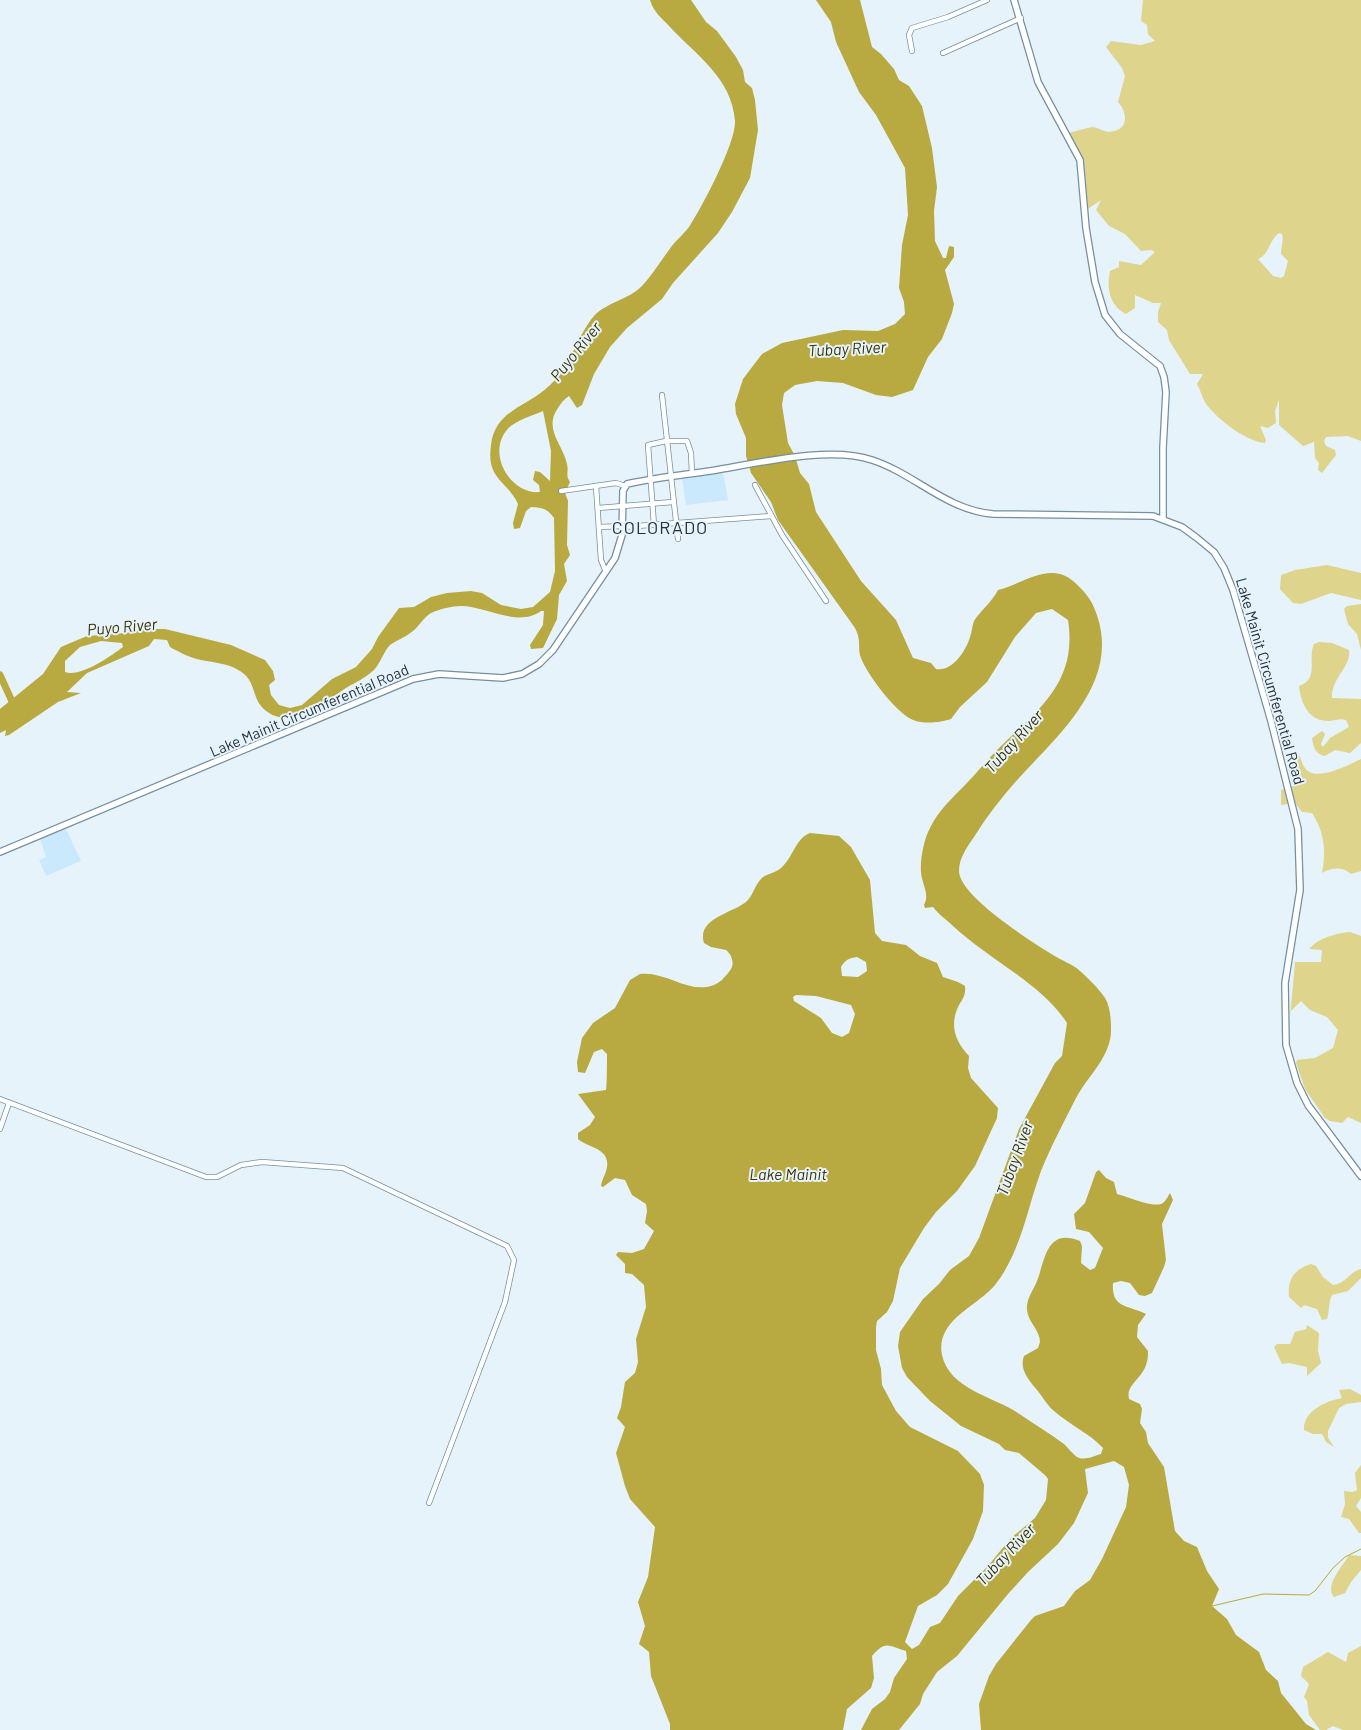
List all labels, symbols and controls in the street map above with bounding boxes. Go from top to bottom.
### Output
water label: Puyo River [545,317,605,384]
water label: Tubay River [807,336,888,360]
district label: COLORADO [612,516,708,538]
street label: Lake Mainit Circumferential Road [1233,576,1309,786]
water label: Puyo River [86,613,159,639]
street label: Lake Mainit Circumferential Road [207,660,411,760]
water label: Tubay River [980,705,1047,776]
water label: Tubay River [992,1117,1037,1198]
water label: Lake Mainit [749,1164,827,1183]
water label: Tubay River [971,1518,1040,1589]

